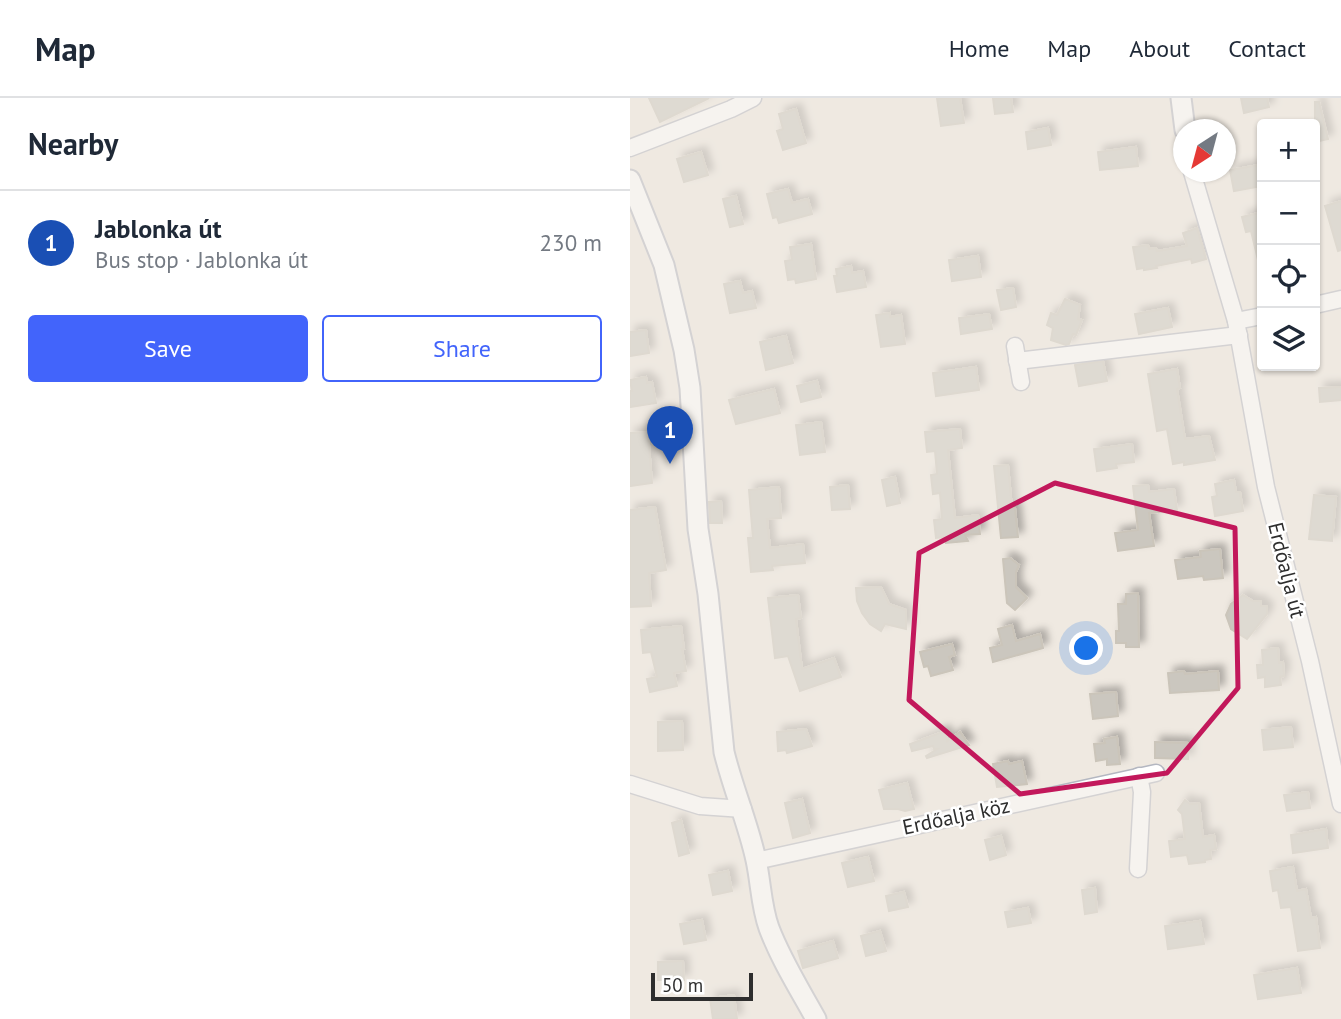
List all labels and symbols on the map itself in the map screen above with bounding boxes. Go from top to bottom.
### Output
north arrow [1173,119,1236,182]
pin: 1 [647,406,693,464]
street label: Erdőalja út [1262,519,1312,621]
your location [1069,631,1103,665]
street label: Erdőalja köz [900,791,1012,841]
scale bar [651,970,752,1002]

